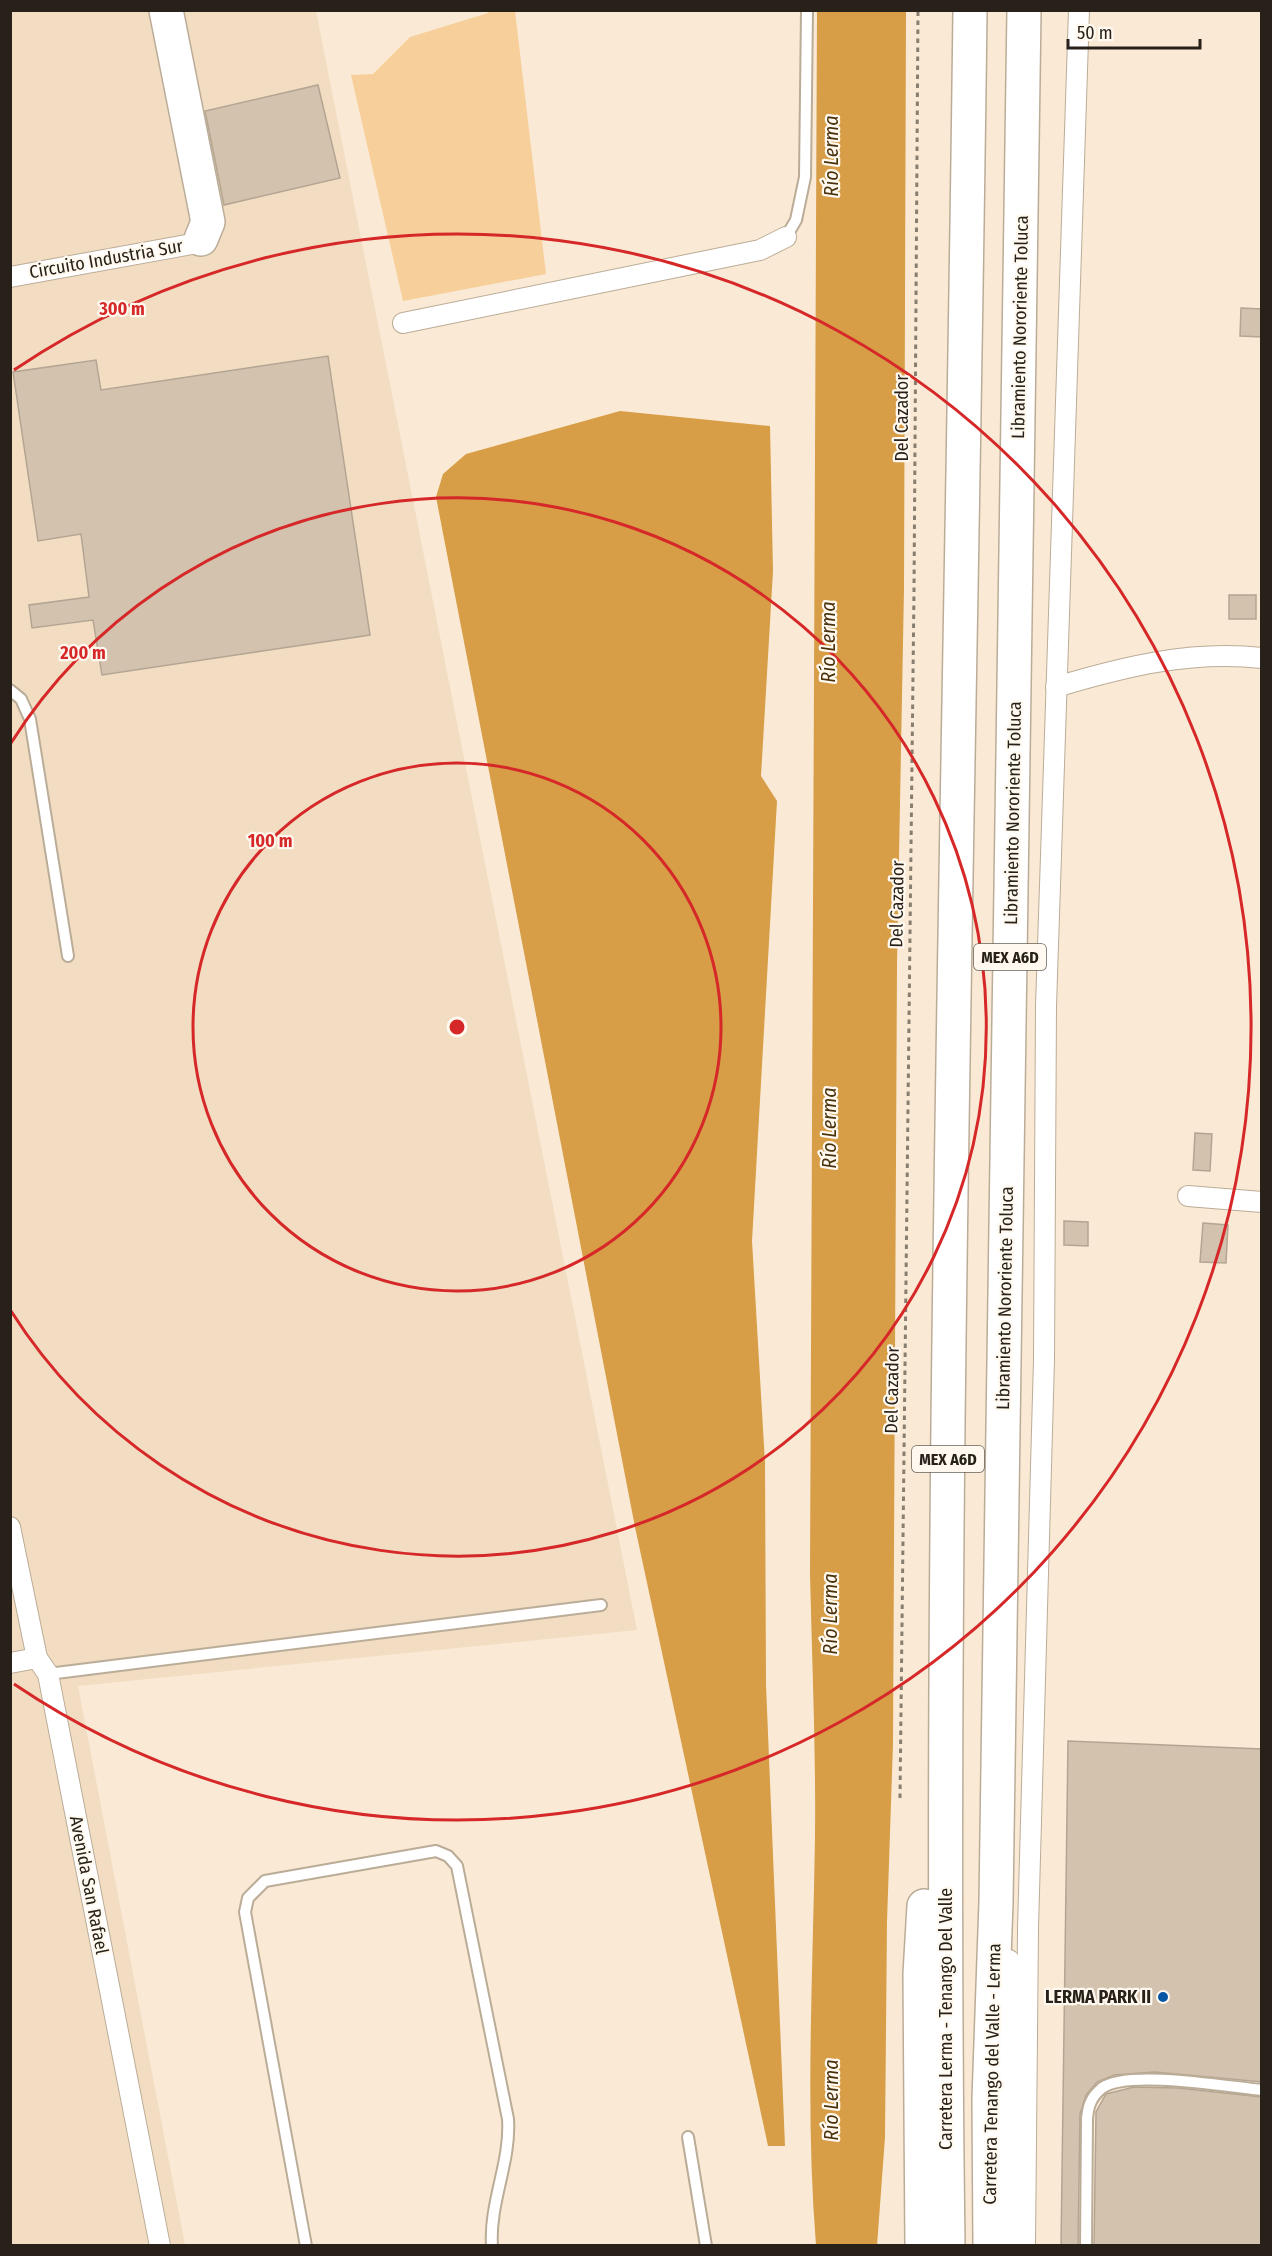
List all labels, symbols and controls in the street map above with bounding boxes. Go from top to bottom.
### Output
scale bar [1068,12,1200,50]
text: 50 m [1077,22,1113,44]
water label: Río Lerma [819,115,843,197]
street label: Libramiento Nororiente Toluca [1007,215,1033,439]
street label: Circuito Industria Sur [27,235,185,283]
text: 300 m [98,298,145,320]
street label: Del Cazador [891,374,913,462]
water label: Río Lerma [816,601,840,683]
text: 200 m [59,642,106,664]
street label: Libramiento Nororiente Toluca [1000,701,1026,925]
text: 100 m [248,830,292,852]
street label: Del Cazador [885,859,909,948]
road number: MEX A6D [974,944,1046,970]
centre of rings [447,1017,467,1037]
water label: Río Lerma [817,1087,841,1169]
street label: Libramiento Nororiente Toluca [992,1186,1018,1410]
street label: Del Cazador [880,1345,904,1434]
road number: MEX A6D [912,1446,984,1472]
water label: Río Lerma [818,1573,842,1655]
street label: Avenida San Rafael [65,1814,113,1956]
street label: Carretera Lerma - Tenango Del Valle [935,1888,957,2150]
street label: Carretera Tenango del Valle - Lerma [979,1943,1005,2205]
place label: LERMA PARK II [1045,1986,1151,2008]
marker: LERMA PARK II [1156,1990,1170,2004]
water label: Río Lerma [819,2059,843,2141]

